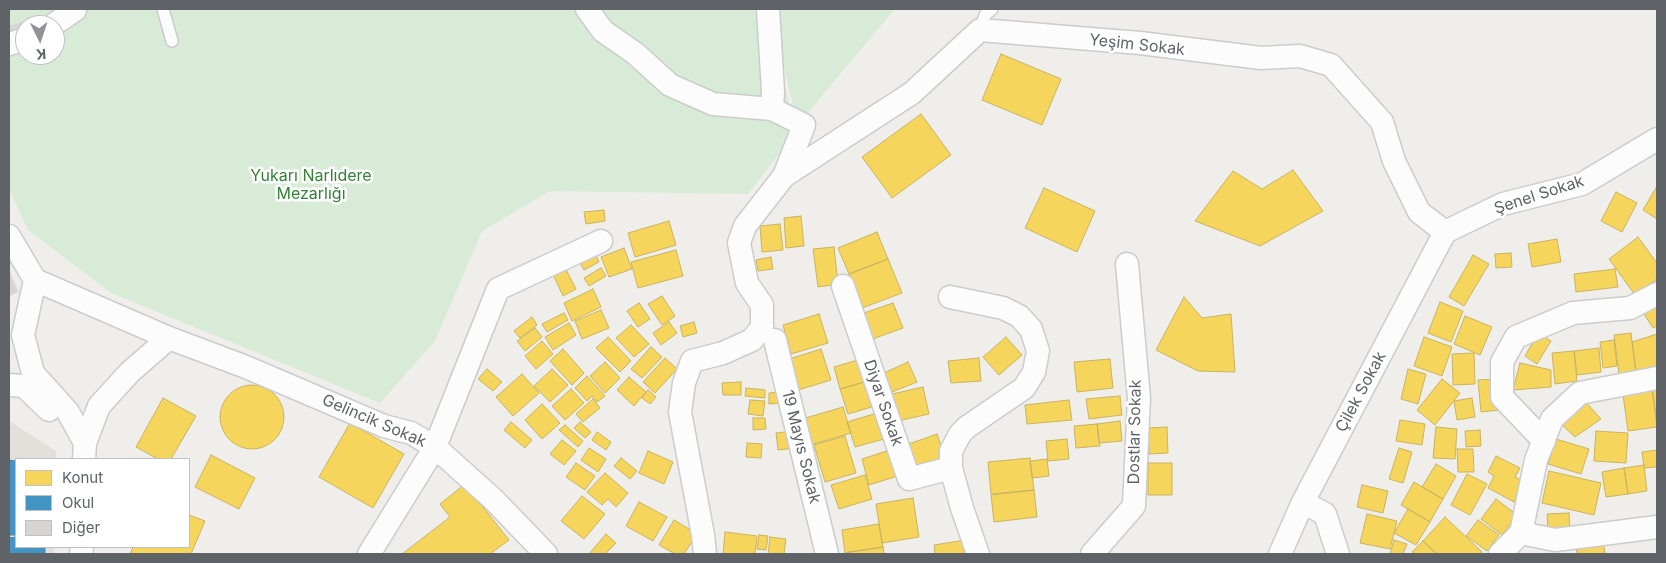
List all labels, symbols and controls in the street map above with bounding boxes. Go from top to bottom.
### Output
north arrow [15,15,65,65]
street label: Yeşim Sokak [1088,30,1186,60]
text: K [35,46,47,63]
park label: Yukarı Narlıdere Mezarlığı [250,166,372,204]
street label: Şenel Sokak [1492,171,1586,219]
street label: Çilek Sokak [1332,348,1390,436]
street label: Diyar Sokak [859,357,907,449]
street label: Dostlar Sokak [1124,380,1146,484]
street label: 19 Mayıs Sokak [778,388,824,506]
street label: Gelincik Sokak [319,390,429,452]
legend [15,458,190,548]
text: Konut [62,468,103,487]
text: Okul [62,493,94,512]
text: Diğer [62,518,100,537]

